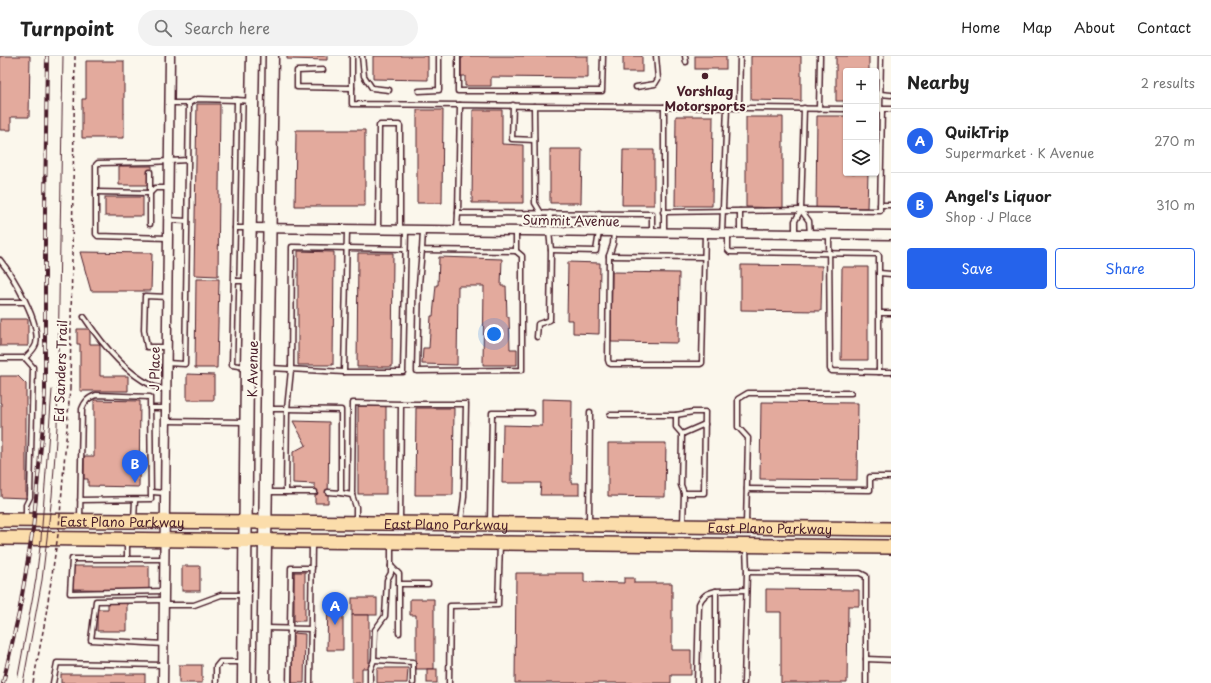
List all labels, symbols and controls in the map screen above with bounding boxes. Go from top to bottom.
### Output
search box [138,10,418,46]
text: Turnpoint [20,14,114,42]
text: Search here [184,16,270,39]
icon: search [152,17,174,39]
text: Home [961,17,1000,38]
text: Map [1022,17,1052,38]
text: About [1074,17,1115,38]
text: Contact [1137,17,1191,38]
map controls [843,68,879,176]
button: + [843,68,879,104]
text: Nearby [907,69,969,95]
marker: Vorshlag Motorsports [700,71,710,81]
text: 2 results [1141,73,1195,92]
place label: Vorshlag Motorsports [664,81,746,115]
button: − [843,104,879,140]
text: QuikTrip [945,120,1009,143]
text: A [915,131,925,150]
text: 270 m [1154,131,1195,150]
button: layers [843,140,879,176]
text: Supermarket · K Avenue [945,143,1094,162]
text: Angel's Liquor [945,184,1052,207]
text: B [916,195,924,214]
text: 310 m [1156,195,1195,214]
text: Shop · J Place [945,207,1032,226]
street label: Summit Avenue [522,210,620,230]
button: Save [907,248,1047,289]
button: Share [1055,248,1195,289]
street label: Ed Sanders Trail [49,319,71,423]
your location [484,324,504,344]
street label: K Avenue [242,341,262,397]
street label: J Place [144,346,164,392]
pin: B [122,450,148,483]
street label: East Plano Parkway [60,511,184,531]
street label: East Plano Parkway [384,513,508,533]
street label: East Plano Parkway [708,517,832,538]
pin: A [322,592,348,625]

